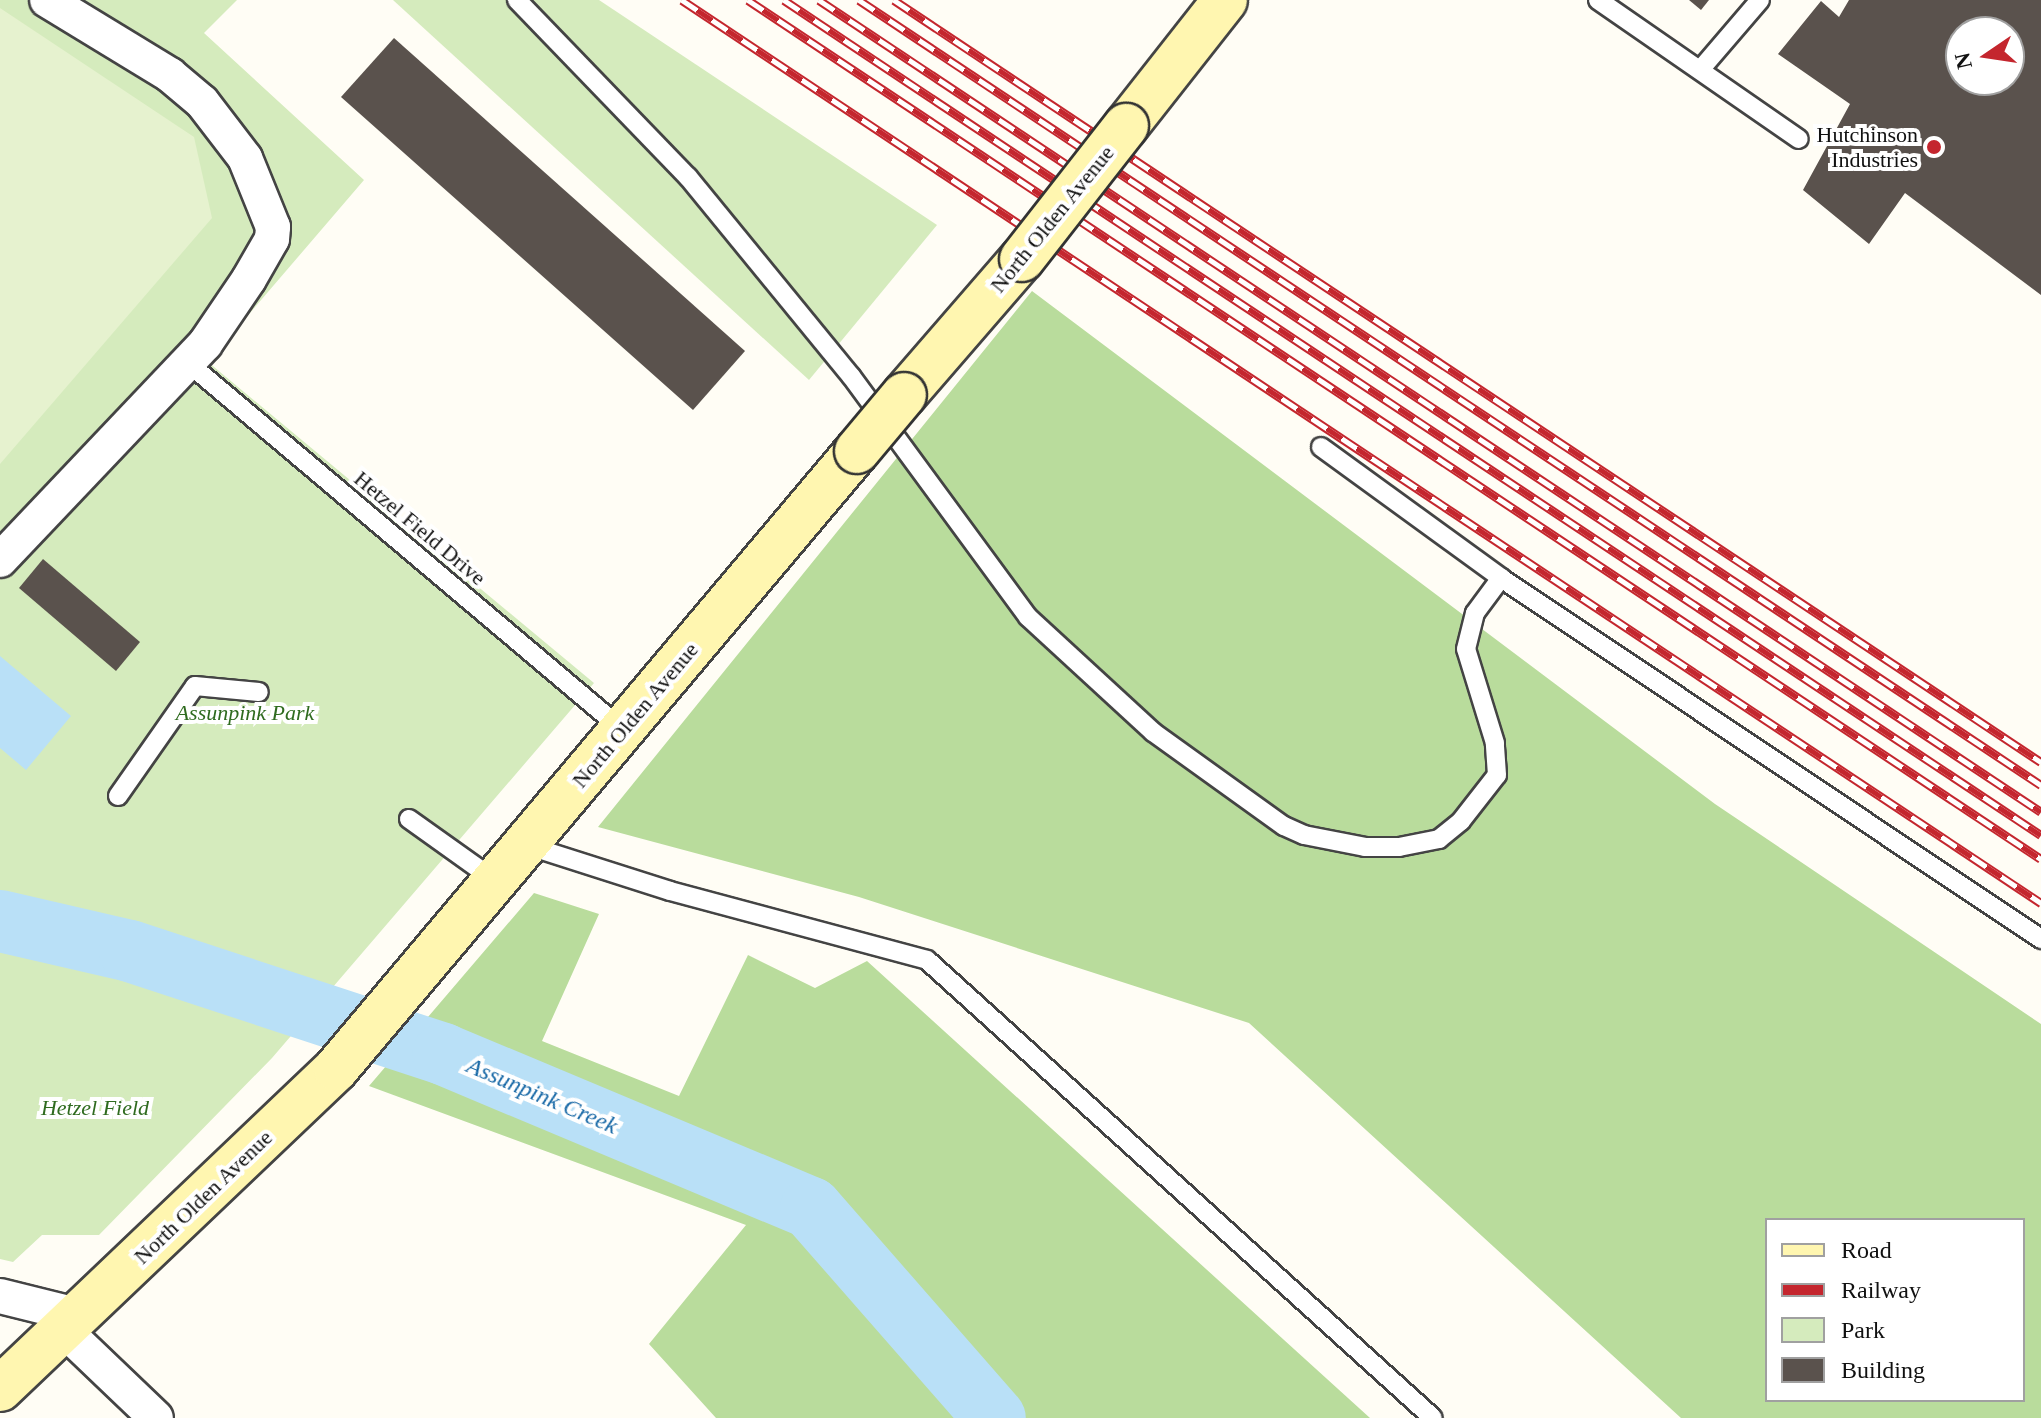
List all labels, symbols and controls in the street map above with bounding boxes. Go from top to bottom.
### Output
north arrow [1945,16,2025,96]
text: N [1949,51,1977,72]
place label: Hutchinson Industries [1817,121,1918,172]
marker: Hutchinson Industries [1925,138,1943,156]
street label: North Olden Avenue [984,140,1120,298]
street label: Hetzel Field Drive [349,465,491,591]
street label: North Olden Avenue [566,636,704,794]
park label: Assunpink Park [176,700,314,726]
water label: Assunpink Creek [462,1051,622,1141]
park label: Hetzel Field [41,1095,149,1121]
street label: North Olden Avenue [128,1124,278,1270]
legend [1765,1218,2025,1402]
text: Road [1841,1237,1892,1263]
text: Railway [1841,1277,1921,1303]
text: Park [1841,1317,1885,1343]
text: Building [1841,1357,1925,1383]

